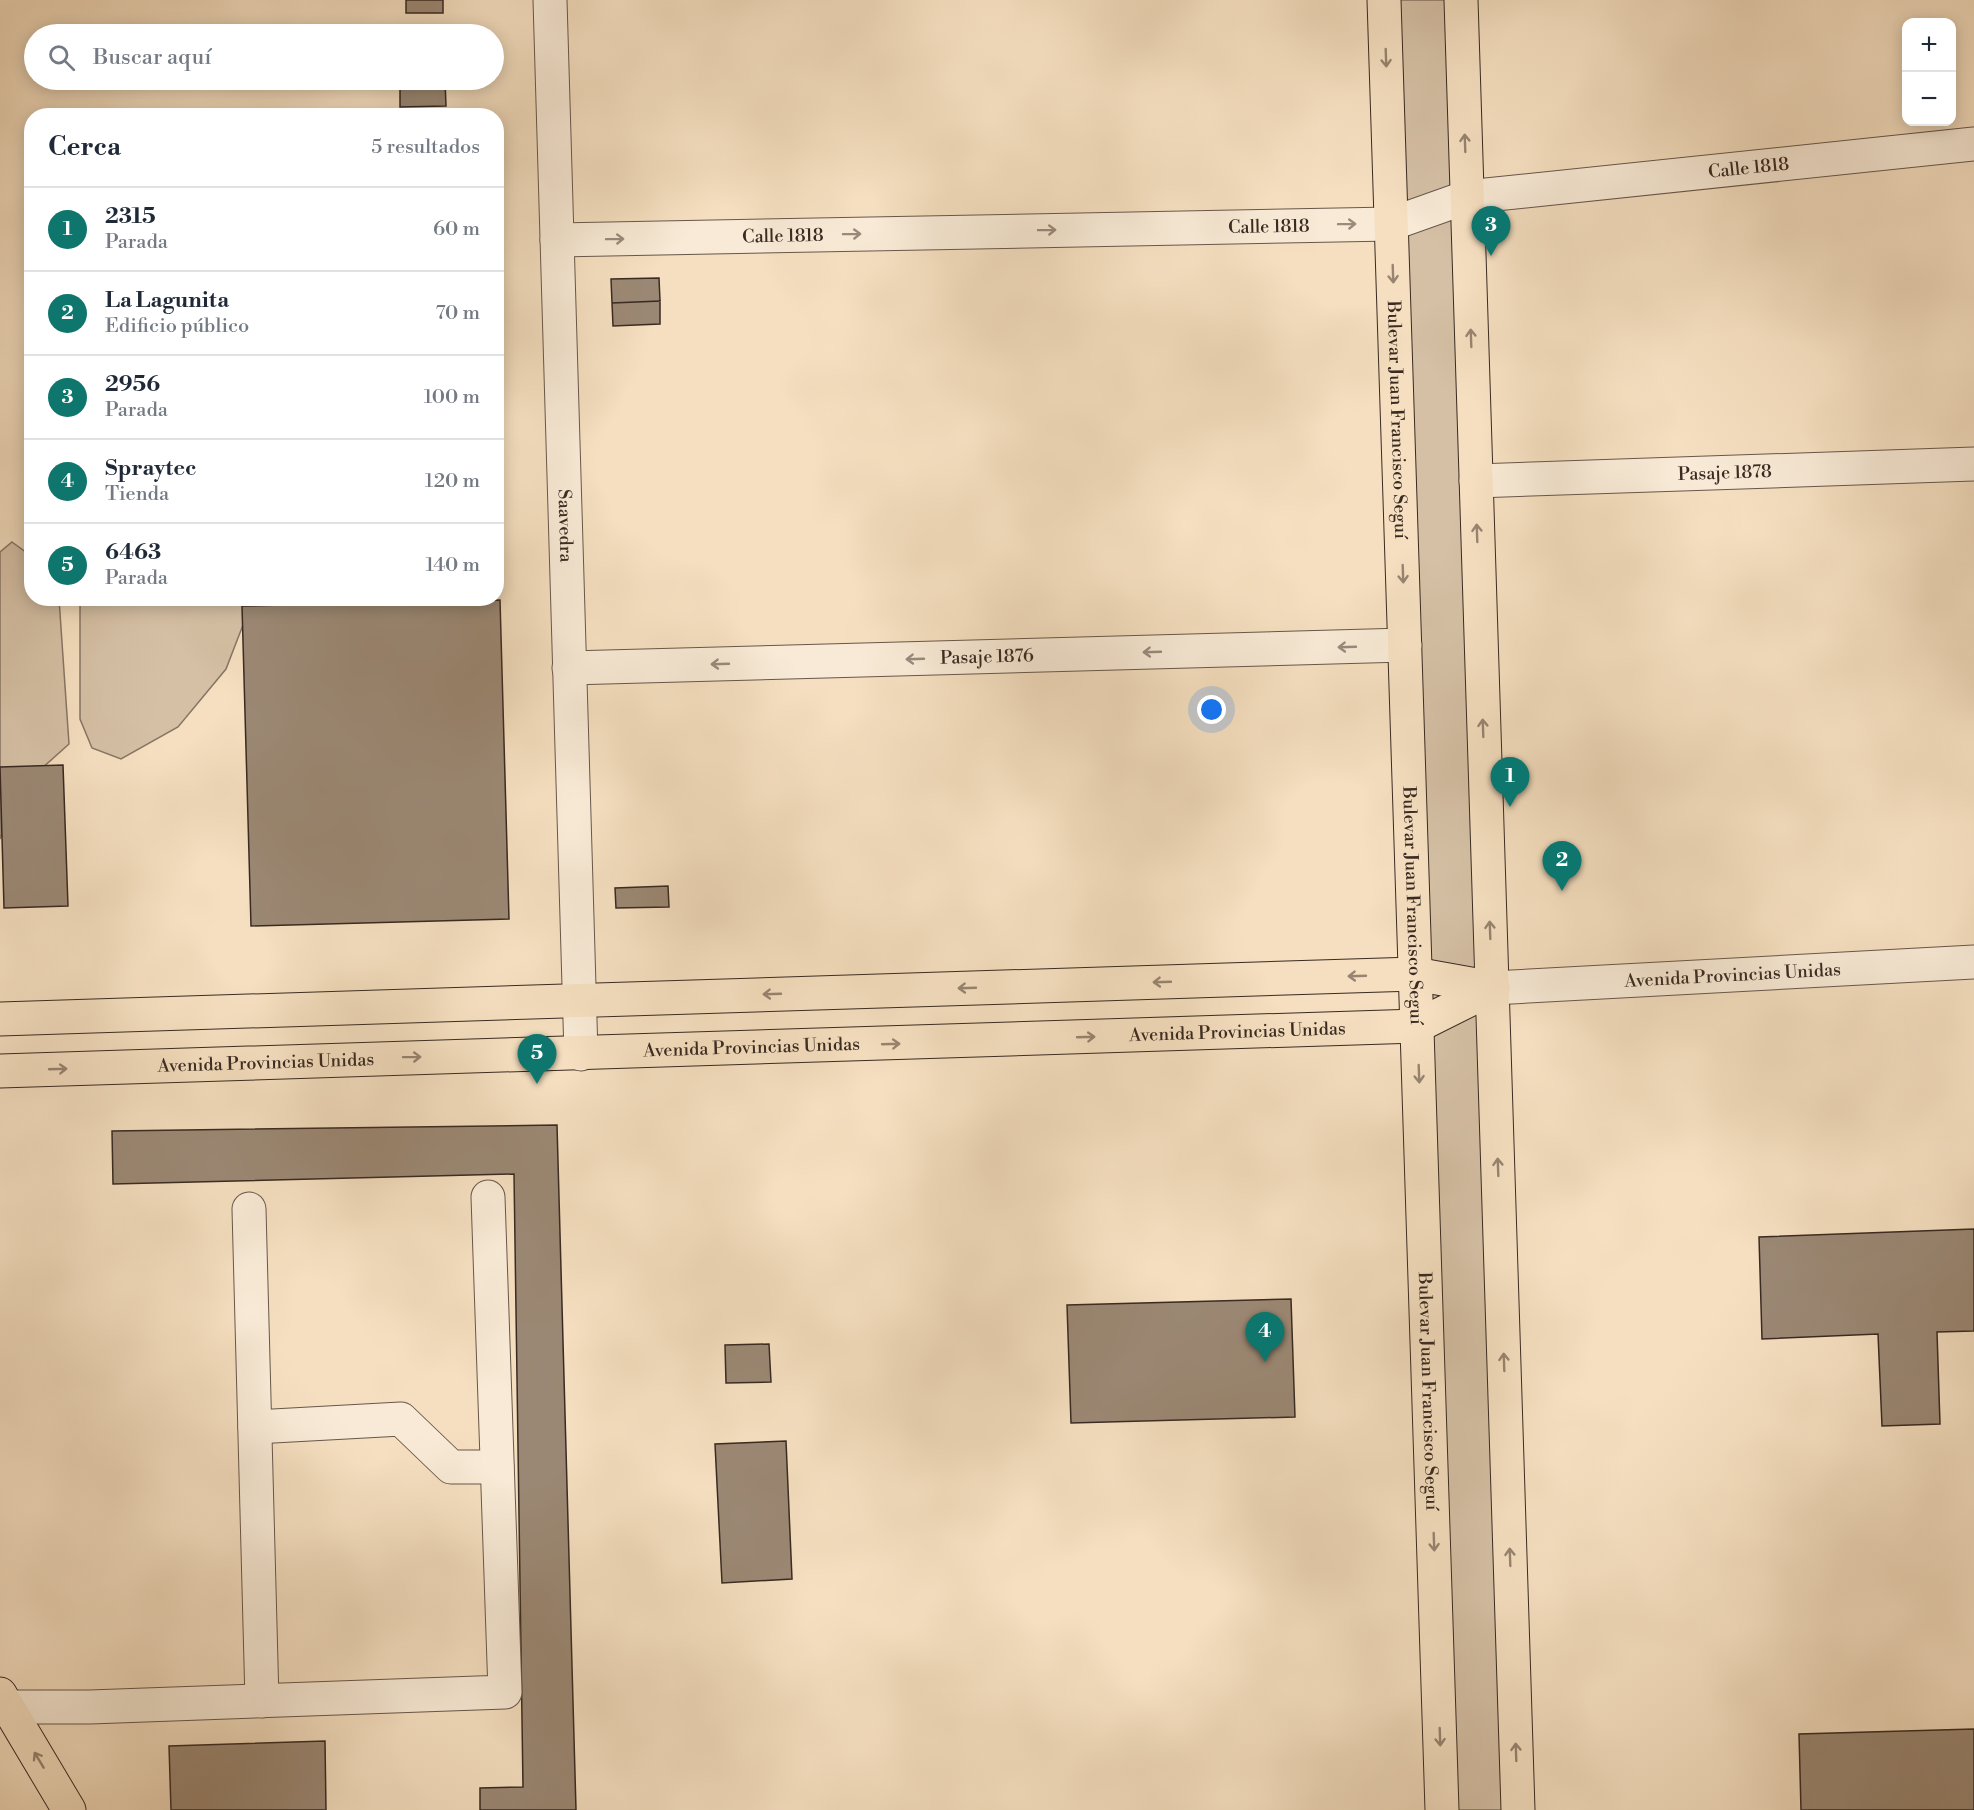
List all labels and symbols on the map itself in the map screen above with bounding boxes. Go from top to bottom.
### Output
one-way arrow [1380,48,1392,68]
one-way arrow [1460,134,1471,154]
street label: Calle 1818 [1707,152,1790,184]
pin: 3 [1472,206,1510,256]
street label: Calle 1818 [1228,215,1310,239]
one-way arrow [1337,219,1357,230]
street label: Calle 1818 [742,224,824,248]
one-way arrow [1037,225,1057,236]
one-way arrow [842,228,862,240]
one-way arrow [605,233,625,245]
one-way arrow [1387,264,1399,284]
street label: Bulevar Juan Francisco Seguí [1382,299,1412,540]
one-way arrow [1466,329,1477,349]
street label: Pasaje 1878 [1677,460,1772,486]
street label: Saavedra [552,489,578,564]
one-way arrow [1472,524,1483,544]
one-way arrow [1397,564,1409,584]
one-way arrow [1337,641,1357,652]
street label: Pasaje 1876 [940,644,1034,670]
one-way arrow [1142,646,1162,658]
one-way arrow [906,653,925,664]
one-way arrow [711,658,731,670]
your location [1197,695,1226,724]
one-way arrow [1478,719,1489,739]
pin: 1 [1490,758,1530,807]
street label: Bulevar Juan Francisco Seguí [1397,785,1428,1026]
pin: 2 [1542,842,1582,891]
one-way arrow [1485,920,1496,940]
street label: Avenida Provincias Unidas [1623,958,1842,993]
one-way arrow [1347,970,1367,981]
one-way arrow [1152,976,1172,987]
one-way arrow [957,982,977,994]
one-way arrow [762,988,782,1000]
street label: Avenida Provincias Unidas [1128,1017,1346,1047]
one-way arrow [1076,1032,1096,1043]
street label: Avenida Provincias Unidas [642,1033,860,1063]
pin: 5 [518,1034,556,1084]
one-way arrow [881,1038,901,1049]
street label: Avenida Provincias Unidas [156,1048,375,1078]
one-way arrow [402,1052,422,1063]
one-way arrow [48,1063,68,1074]
one-way arrow [1413,1064,1425,1084]
one-way arrow [1493,1157,1504,1177]
street label: Bulevar Juan Francisco Seguí [1413,1271,1443,1512]
pin: 4 [1246,1312,1284,1362]
one-way arrow [1499,1352,1510,1372]
one-way arrow [1428,1531,1439,1551]
one-way arrow [1505,1547,1516,1567]
one-way arrow [1434,1726,1446,1746]
one-way arrow [1510,1742,1522,1762]
one-way arrow [32,1752,44,1769]

